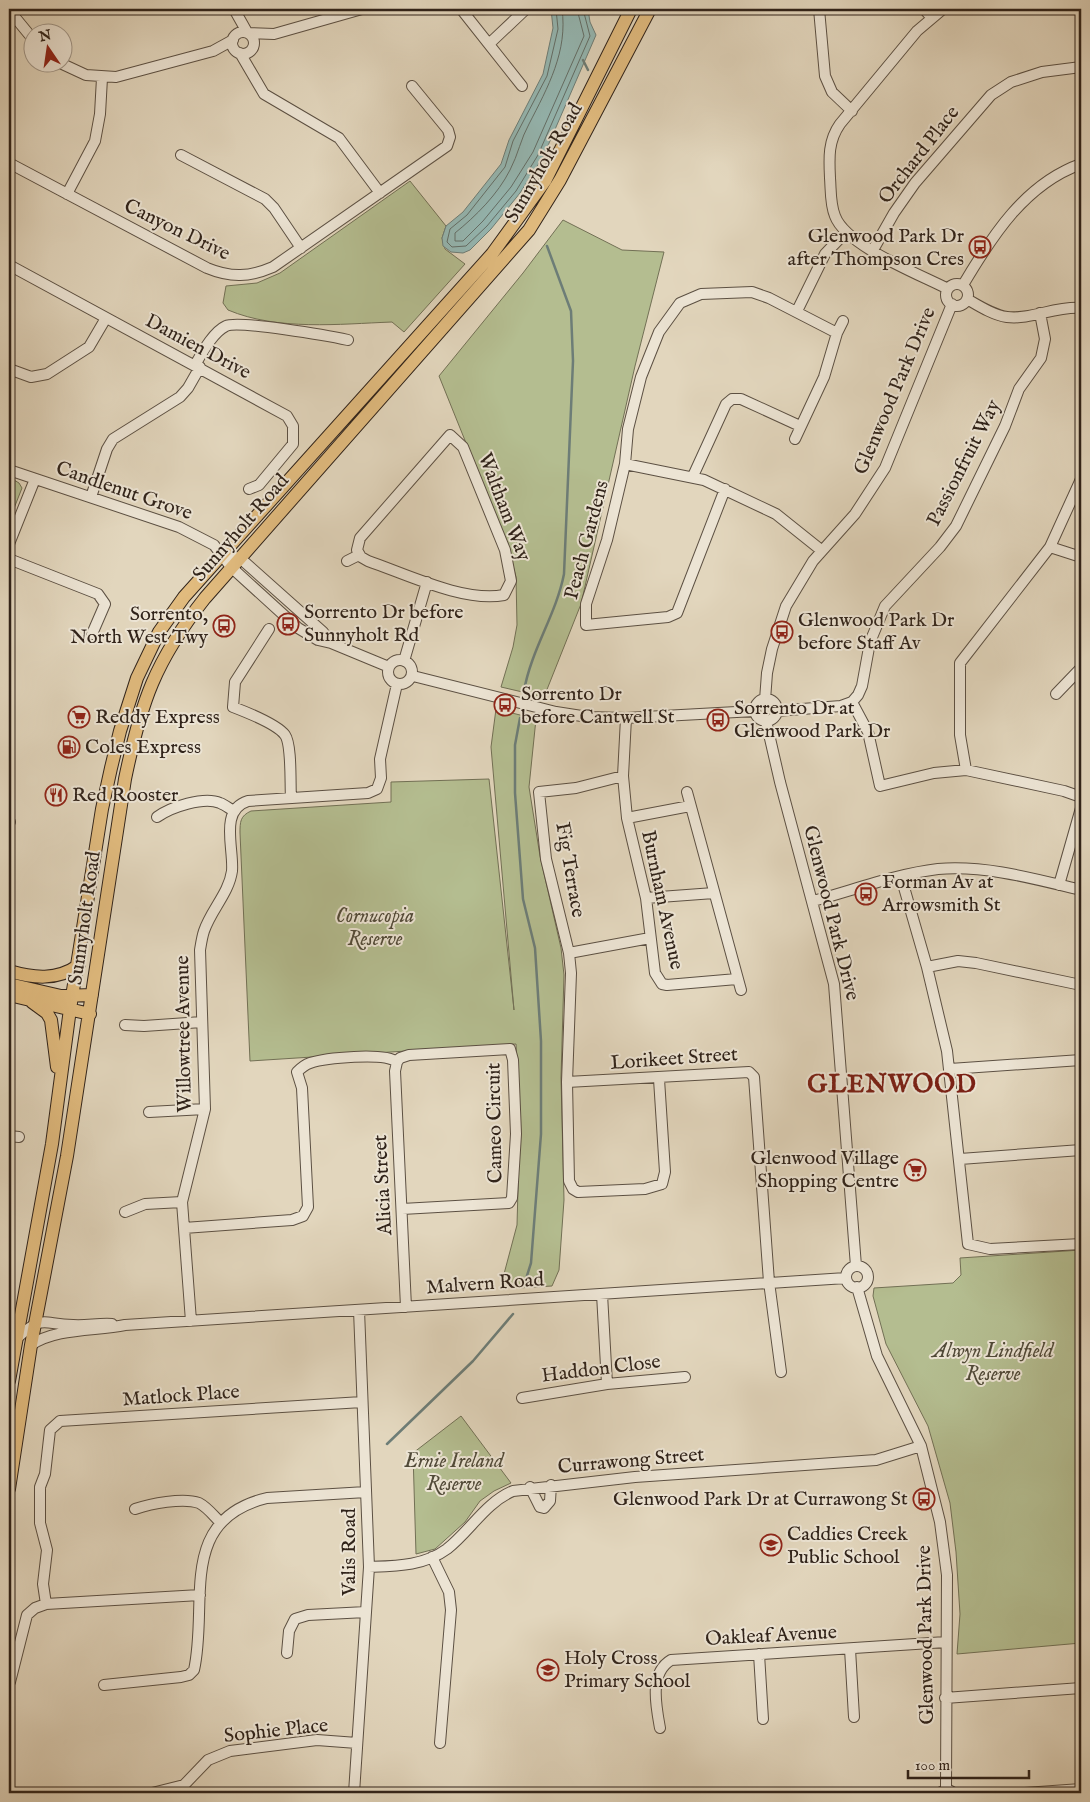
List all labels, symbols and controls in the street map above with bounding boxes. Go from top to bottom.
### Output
north arrow [22,22,72,72]
text: N [36,26,53,47]
street label: Sunnyholt Road [500,98,589,228]
street label: Orchard Place [873,101,965,209]
street label: Canyon Drive [120,194,234,266]
place label: Glenwood Park Dr after Thompson Cres [788,224,965,272]
bus stop icon: Glenwood Park Dr after Thompson Cres [968,235,992,259]
street label: Glenwood Park Drive [848,304,942,478]
street label: Damien Drive [141,309,255,385]
street label: Passionfruit Way [921,396,1007,530]
street label: Waltham Way [472,449,536,565]
street label: Candlenut Grove [52,456,196,526]
street label: Sunnyholt Road [187,469,295,587]
street label: Peach Gardens [559,478,615,602]
place label: Sorrento Dr before Sunnyholt Rd [304,600,463,648]
place label: Sorrento, North West Twy [70,602,208,650]
place label: Glenwood Park Dr before Staff Av [798,608,955,656]
bus stop icon: Sorrento Dr before Sunnyholt Rd [276,612,300,636]
bus stop icon: Sorrento, North West Twy [212,614,236,638]
bus stop icon: Glenwood Park Dr before Staff Av [770,620,794,644]
place label: Sorrento Dr before Cantwell St [521,682,675,730]
bus stop icon: Sorrento Dr before Cantwell St [493,693,517,717]
place label: Sorrento Dr at Glenwood Park Dr [734,696,891,744]
supermarket icon: Reddy Express [67,705,91,729]
place label: Reddy Express [95,705,220,730]
bus stop icon: Sorrento Dr at Glenwood Park Dr [706,708,730,732]
fuel station icon: Coles Express [57,735,81,759]
place label: Coles Express [85,735,201,760]
restaurant icon: Red Rooster [44,783,68,807]
place label: Red Rooster [72,783,179,808]
street label: Fig Terrace [549,820,591,920]
street label: Glenwood Park Drive [797,823,865,1003]
street label: Burnham Avenue [635,828,689,972]
street label: Sunnyholt Road [63,849,107,986]
place label: Forman Av at Arrowsmith St [881,870,1001,918]
bus stop icon: Forman Av at Arrowsmith St [854,882,878,906]
park label: Cornucopia Reserve [336,904,414,952]
street label: Willowtree Avenue [170,955,198,1113]
street label: Lorikeet Street [609,1042,739,1076]
street label: Cameo Circuit [481,1062,509,1184]
district label: GLENWOOD [807,1069,977,1101]
street label: Alicia Street [368,1134,398,1237]
place label: Glenwood Village Shopping Centre [750,1146,899,1194]
supermarket icon: Glenwood Village Shopping Centre [903,1158,927,1182]
street label: Malvern Road [425,1267,545,1301]
park label: Alwyn Lindfield Reserve [931,1339,1055,1387]
street label: Haddon Close [540,1349,662,1389]
street label: Matlock Place [121,1379,241,1413]
street label: Currawong Street [557,1442,705,1480]
park label: Ernie Ireland Reserve [403,1449,505,1497]
place label: Glenwood Park Dr at Currawong St [613,1487,908,1512]
bus stop icon: Glenwood Park Dr at Currawong St [912,1487,936,1511]
street label: Valis Road [337,1508,362,1597]
place label: Caddies Creek Public School [787,1522,908,1570]
school or university icon: Caddies Creek Public School [759,1533,783,1557]
street label: Glenwood Park Drive [912,1545,940,1725]
street label: Oakleaf Avenue [705,1620,837,1652]
place label: Holy Cross Primary School [564,1646,691,1694]
school or university icon: Holy Cross Primary School [536,1658,560,1682]
street label: Sophie Place [223,1713,329,1749]
scale bar [908,1747,1029,1779]
text: 100 m [915,1756,951,1775]

